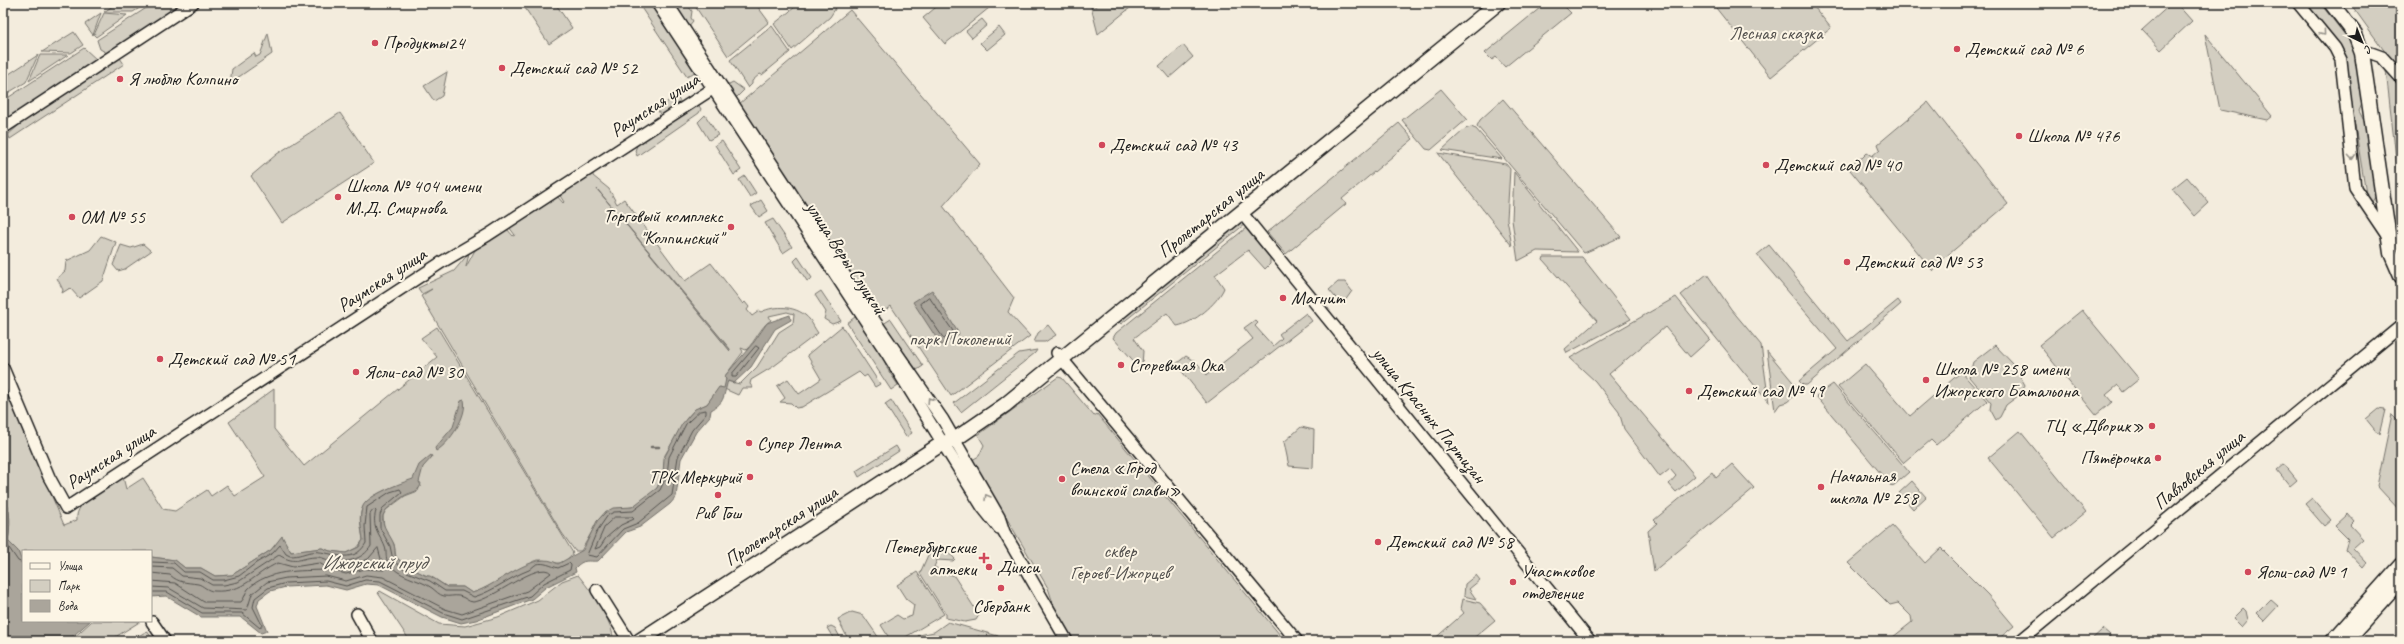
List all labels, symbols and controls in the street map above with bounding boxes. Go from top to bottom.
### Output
park label: Лесная сказка [1729,21,1824,45]
north arrow [2342,22,2382,62]
one-way arrow [2318,29,2325,36]
place label: Продукты24 [383,31,467,55]
place label: Детский сад № 6 [1965,37,2085,61]
marker: Продукты24 [370,38,380,48]
text: С [2361,42,2376,57]
marker: Детский сад № 6 [1952,44,1962,54]
place label: Детский сад № 52 [510,56,639,80]
marker: Детский сад № 52 [497,63,507,73]
street label: Раумская улица [606,66,705,143]
place label: Я люблю Колпино [128,67,239,91]
marker: Я люблю Колпино [115,74,125,84]
place label: Школа № 476 [2027,124,2121,148]
marker: Школа № 476 [2014,131,2024,141]
place label: Детский сад № 43 [1110,133,1239,157]
marker: Детский сад № 43 [1097,140,1107,150]
place label: Детский сад № 40 [1774,153,1903,177]
one-way arrow [2347,154,2356,160]
marker: Детский сад № 40 [1761,160,1771,170]
street label: Пролетарская улица [1153,162,1270,263]
place label: Школа № 404 имени М.Д. Смирнова [346,174,483,220]
marker: Школа № 404 имени М.Д. Смирнова [333,192,343,202]
street label: улица Веры Слуцкой [800,196,892,320]
place label: Торговый комплекс "Колпинский" [603,204,726,250]
place label: ОМ № 55 [80,205,147,229]
marker: ОМ № 55 [67,212,77,222]
marker: Торговый комплекс "Колпинский" [726,222,736,232]
street label: Раумская улица [333,241,432,318]
place label: Детский сад № 53 [1855,250,1984,274]
marker: Детский сад № 53 [1842,257,1852,267]
place label: Магнит [1291,286,1346,310]
marker: Магнит [1278,293,1288,303]
park label: парк Поколений [909,327,1012,351]
street label: улица Красных Партизан [1366,341,1492,489]
place label: Детский сад № 51 [168,347,297,371]
place label: Сгоревшая Ока [1129,353,1225,377]
marker: Детский сад № 51 [155,354,165,364]
place label: Школа № 258 имени Ижорского Батальона [1934,357,2080,403]
place label: Ясли-сад № 30 [364,360,465,384]
marker: Сгоревшая Ока [1116,360,1126,370]
marker: Ясли-сад № 30 [351,367,361,377]
marker: Школа № 258 имени Ижорского Батальона [1921,375,1931,385]
place label: Детский сад № 49 [1697,379,1826,403]
marker: Детский сад № 49 [1684,386,1694,396]
one-way arrow [927,397,935,404]
place label: ТЦ «Дворик» [2044,414,2144,438]
street label: Раумская улица [62,418,161,495]
marker: ТЦ «Дворик» [2147,421,2157,431]
street label: Павловская улица [2148,424,2251,515]
place label: Супер Лента [757,431,842,455]
marker: Супер Лента [744,438,754,448]
place label: Пятёрочка [2080,446,2151,470]
marker: Пятёрочка [2153,453,2163,463]
place label: Стела «Город воинской славы» [1070,456,1181,502]
place label: Начальная школа № 258 [1829,464,1920,510]
place label: ТРК Меркурий [649,465,743,489]
marker: ТРК Меркурий [745,472,755,482]
marker: Стела «Город воинской славы» [1057,474,1067,484]
street label: Пролетарская улица [720,480,843,571]
marker: Начальная школа № 258 [1816,482,1826,492]
marker: Рив Гош [713,490,723,500]
one-way arrow [984,494,992,501]
place label: Рив Гош [694,501,742,525]
place label: Детский сад № 58 [1386,530,1516,554]
place label: Петербургские аптеки [884,535,978,581]
marker: Детский сад № 58 [1373,537,1383,547]
park label: сквер Героев-Ижорцев [1070,539,1174,585]
legend [22,550,152,622]
water label: Ижорский пруд [322,550,430,575]
marker: Петербургские аптеки [979,553,989,563]
place label: Дикси [997,555,1041,579]
text: Улица [58,558,83,574]
place label: Участковое отделение [1521,559,1596,605]
place label: Ясли-сад № 1 [2256,560,2348,584]
marker: Дикси [984,562,994,572]
marker: Ясли-сад № 1 [2243,567,2253,577]
marker: Участковое отделение [1508,577,1518,587]
text: Парк [58,578,81,594]
marker: Сбербанк [996,583,1006,593]
place label: Сбербанк [973,594,1031,618]
text: Вода [58,598,79,614]

